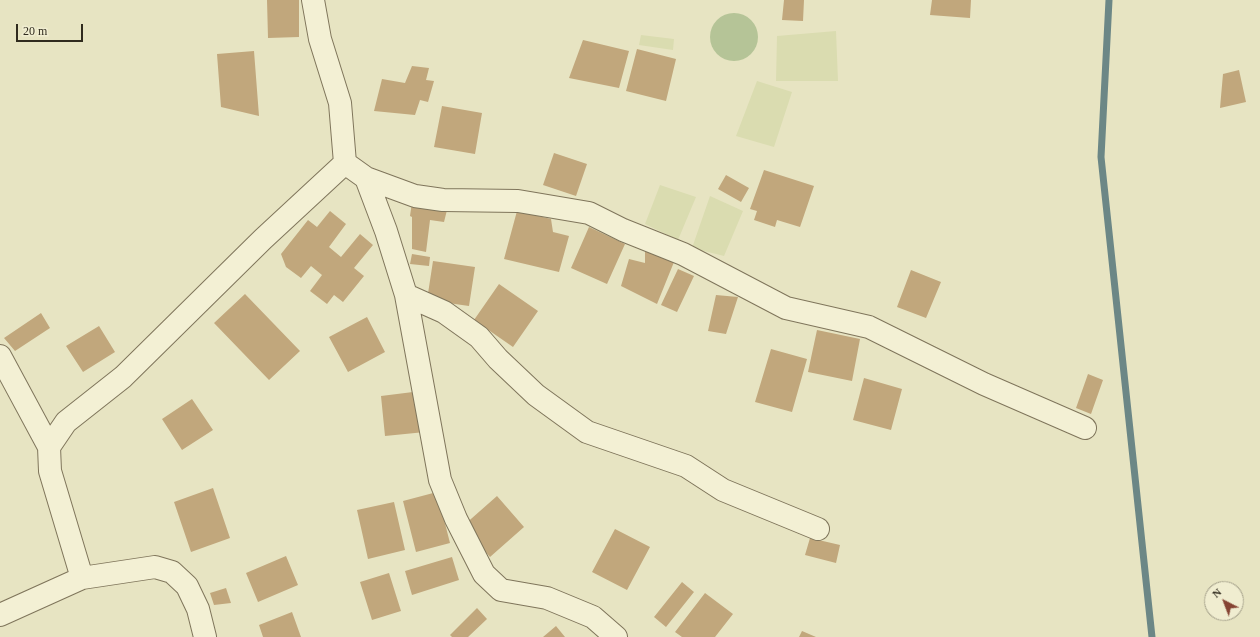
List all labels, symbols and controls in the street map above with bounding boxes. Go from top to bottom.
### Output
scale bar [18,16,85,42]
text: 20 m [23,24,47,38]
north arrow [1204,581,1244,621]
text: N [1210,586,1224,600]

